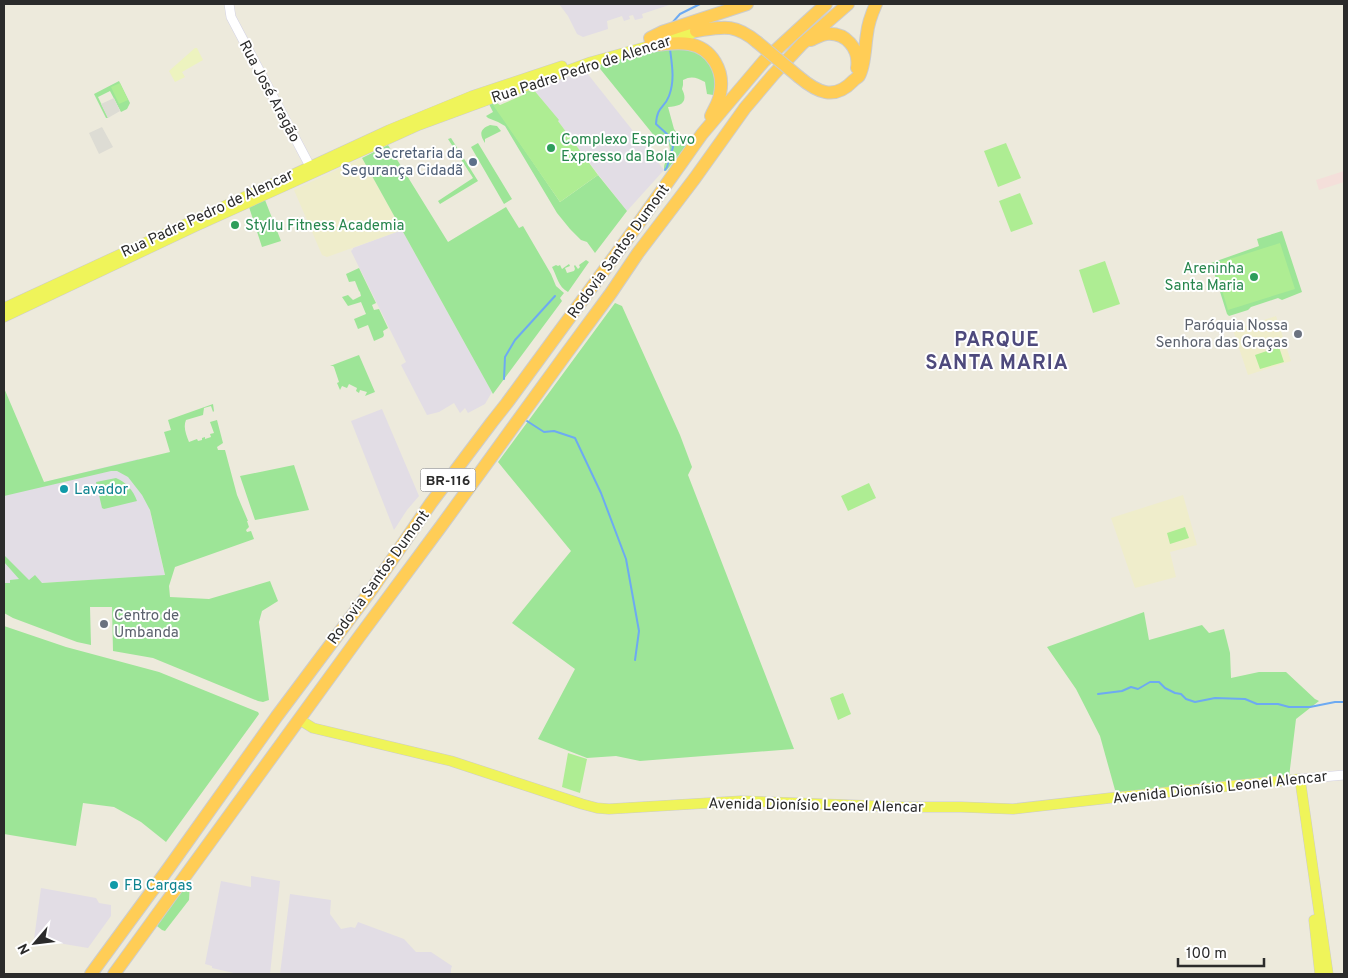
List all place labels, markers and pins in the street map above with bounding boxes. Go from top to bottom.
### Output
place label: Complexo Esportivo Expresso da Bola [561,131,695,167]
marker: Complexo Esportivo Expresso da Bola [545,142,557,154]
place label: Secretaria da Segurança Cidadã [342,145,463,181]
marker: Secretaria da Segurança Cidadã [467,156,479,168]
place label: Styllu Fitness Academia [245,217,404,236]
marker: Styllu Fitness Academia [229,219,241,231]
place label: Areninha Santa Maria [1165,260,1244,296]
marker: Areninha Santa Maria [1248,271,1260,283]
place label: Paróquia Nossa Senhora das Graças [1156,317,1288,353]
marker: Paróquia Nossa Senhora das Graças [1292,328,1304,340]
place label: Lavador [74,481,128,500]
marker: Lavador [58,483,70,495]
place label: Centro de Umbanda [114,607,179,643]
marker: Centro de Umbanda [98,618,110,630]
place label: FB Cargas [124,877,193,896]
marker: FB Cargas [108,879,120,891]

